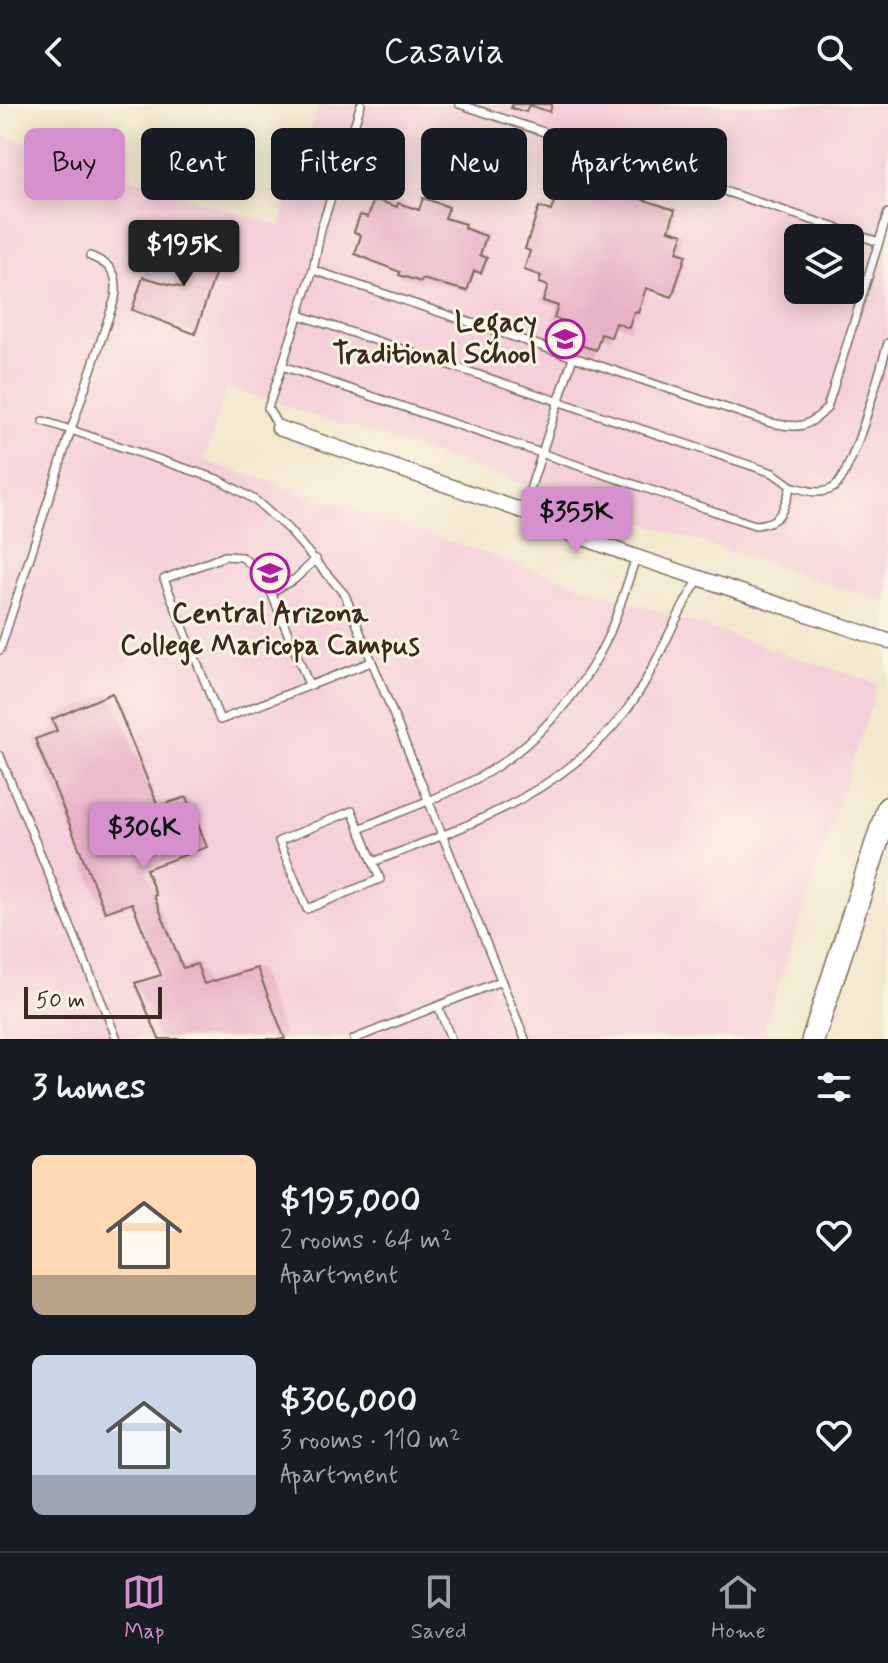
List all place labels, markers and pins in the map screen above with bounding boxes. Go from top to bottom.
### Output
pin: $195K [128,220,240,288]
place label: Legacy Traditional School [332,305,537,374]
school or university icon: Legacy Traditional School [544,318,586,360]
pin: $355K [520,487,632,555]
school or university icon: Central Arizona College Maricopa Campus [249,552,291,594]
place label: Central Arizona College Maricopa Campus [120,596,420,666]
pin: $306K [88,803,200,871]

